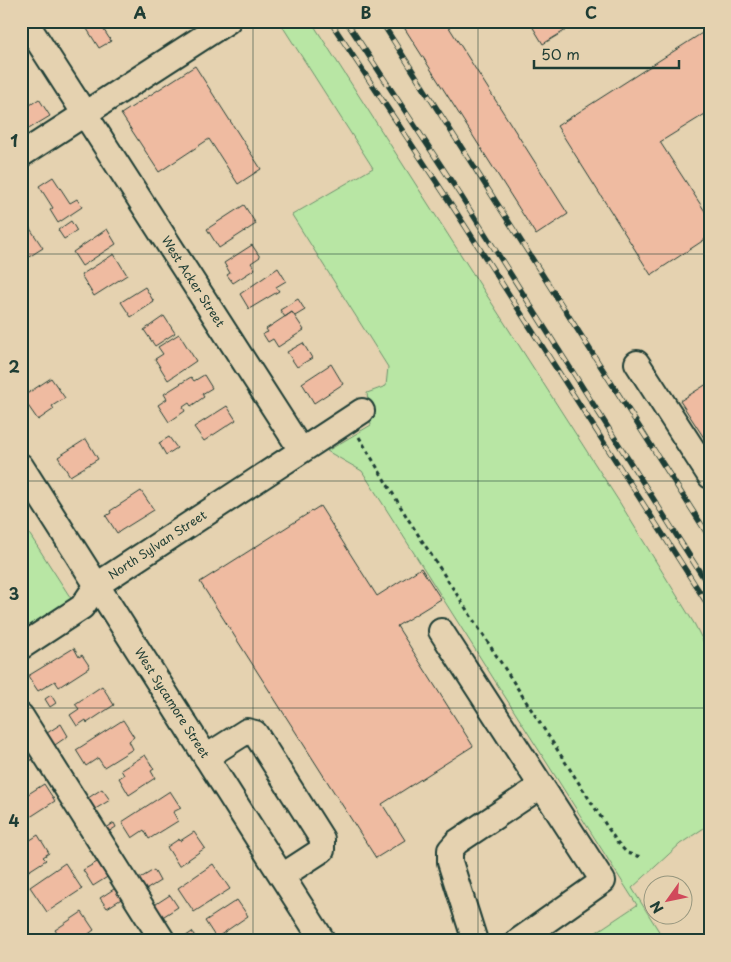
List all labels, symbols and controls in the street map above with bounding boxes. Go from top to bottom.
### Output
text: A [134,0,147,24]
text: B [361,0,372,24]
text: C [585,0,597,24]
scale bar [534,38,678,70]
text: 50 m [541,42,580,65]
text: 1 [10,128,18,152]
street label: West Acker Street [158,232,230,330]
text: 2 [8,354,20,378]
street label: North Sylvan Street [104,505,210,583]
text: 3 [9,581,19,605]
street label: West Sycamore Street [131,644,215,761]
text: 4 [9,808,20,832]
north arrow [644,874,694,924]
text: N [645,897,669,918]

